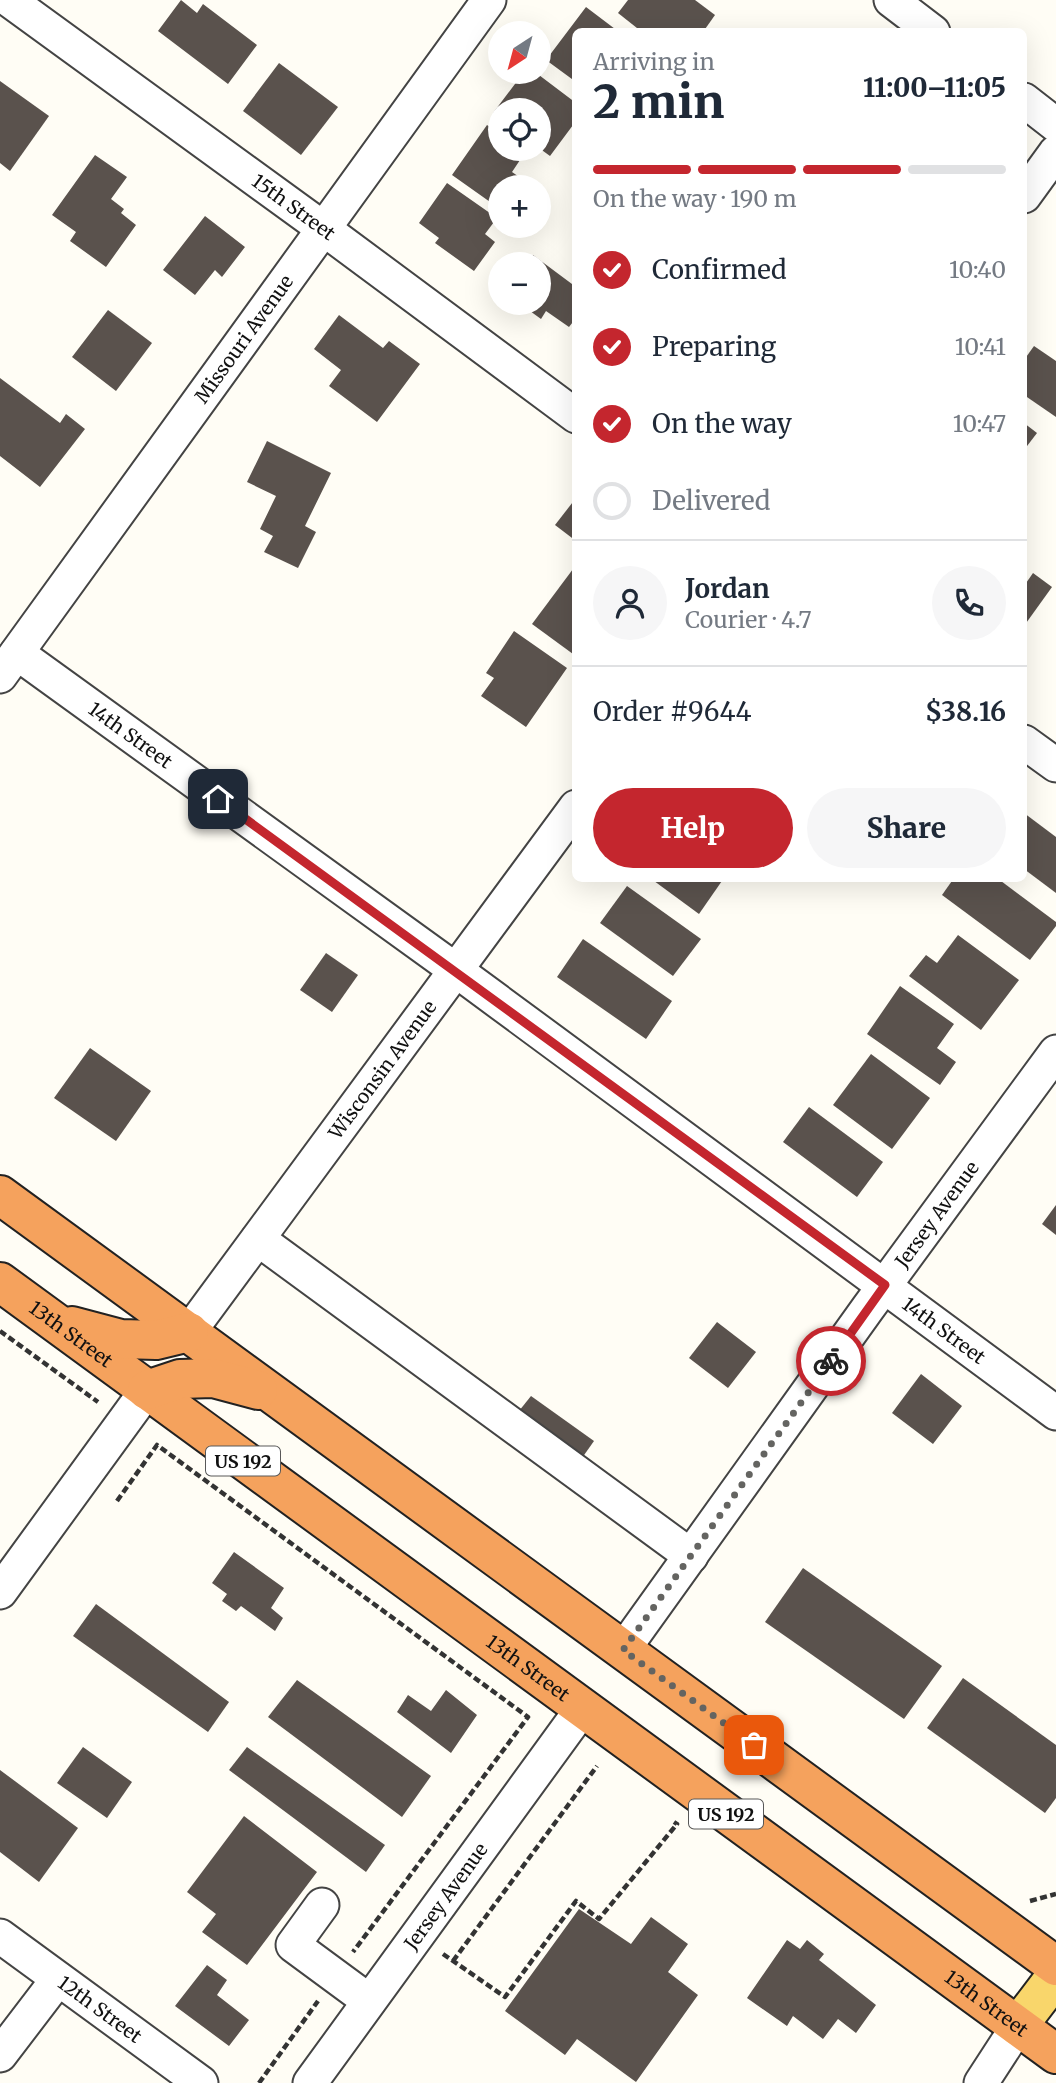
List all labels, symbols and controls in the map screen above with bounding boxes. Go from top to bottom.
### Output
north arrow [488,21,551,84]
map controls [488,21,551,315]
text: Arriving in [593,47,715,76]
text: 11:00–11:05 [863,71,1006,104]
text: 2 min [593,73,725,131]
button: locate [488,98,551,161]
street label: 15th Street [247,169,341,246]
button: + [488,175,551,238]
text: On the way · 190 m [593,184,797,213]
icon: check [593,251,631,289]
button: − [488,252,551,315]
text: Confirmed [652,253,787,286]
text: 10:40 [949,255,1006,284]
street label: Missouri Avenue [189,270,298,408]
icon: check [593,328,631,366]
text: Preparing [652,330,776,363]
text: 10:41 [955,332,1006,361]
icon: check [593,405,631,443]
text: On the way [652,407,792,440]
text: 10:47 [953,409,1006,438]
text: Delivered [652,484,771,517]
button: person [593,566,667,640]
button: phone [932,566,1006,640]
text: Jordan [685,572,770,605]
text: Courier · 4.7 [685,605,812,634]
text: Order #9644 [593,695,752,728]
text: $38.16 [925,695,1006,728]
street label: 14th Street [84,697,178,774]
pin [188,769,248,829]
icon: home [199,780,237,818]
button: Help [593,788,793,868]
button: Share [807,788,1006,868]
street label: Wisconsin Avenue [323,995,442,1145]
street label: Jersey Avenue [889,1156,984,1273]
street label: 14th Street [897,1292,991,1369]
street label: 13th Street [25,1295,118,1373]
courier [796,1326,866,1396]
icon: bike [812,1342,850,1380]
road number: US 192 [206,1446,280,1476]
street label: 13th Street [482,1630,575,1707]
pin [724,1715,784,1775]
icon: bag [735,1726,773,1764]
road number: US 192 [689,1800,763,1828]
street label: Jersey Avenue [398,1838,493,1955]
street label: 13th Street [940,1965,1033,2042]
street label: 12th Street [53,1971,147,2048]

